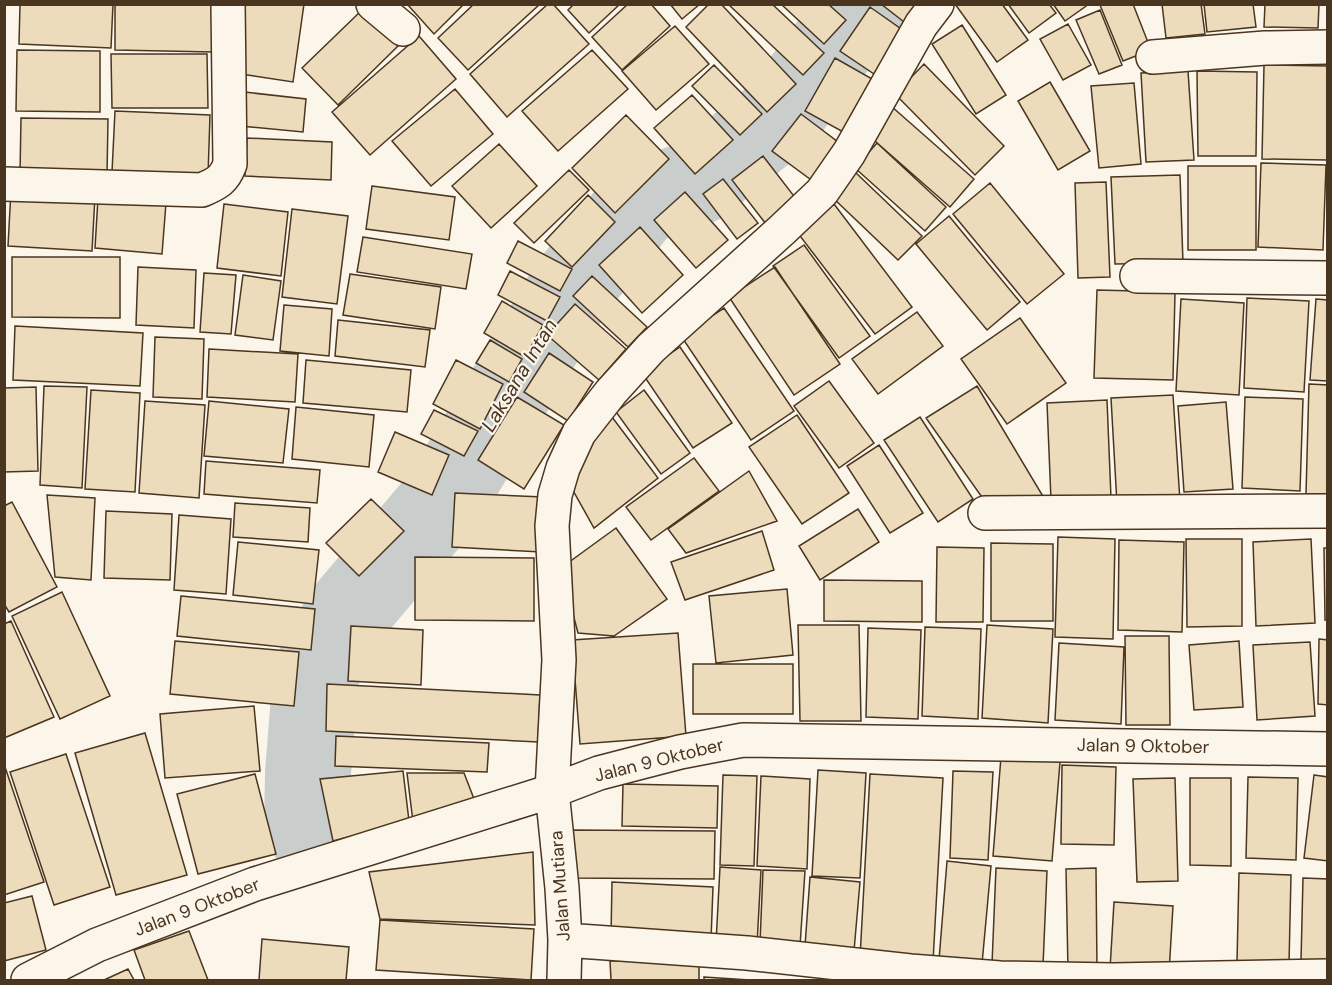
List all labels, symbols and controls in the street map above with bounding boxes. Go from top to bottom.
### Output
water label: Laksana Intan [475,314,563,436]
street label: Jalan 9 Oktober [592,732,726,788]
street label: Jalan 9 Oktober [1077,733,1210,759]
street label: Jalan Mutiara [544,830,576,942]
street label: Jalan 9 Oktober [131,872,263,942]

